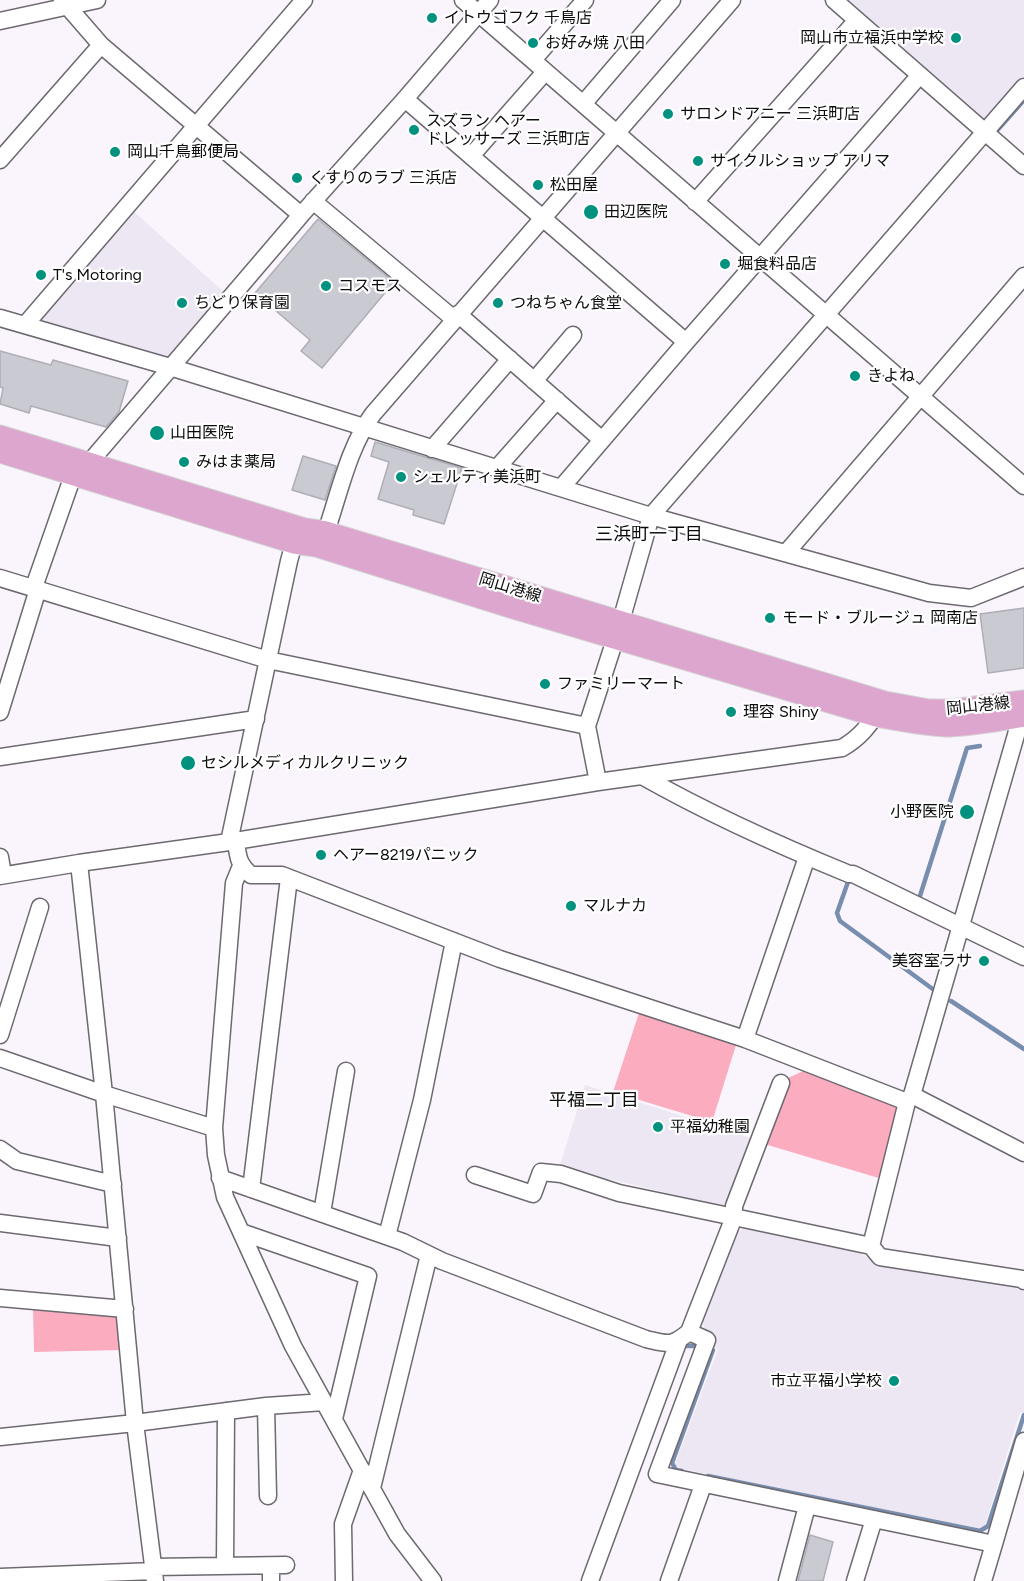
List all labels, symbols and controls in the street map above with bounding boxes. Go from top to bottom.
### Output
place label: イトウゴフク 千鳥店 [444,8,592,28]
marker: イトウゴフク 千鳥店 [425,11,439,25]
place label: 岡山市立福浜中学校 [800,28,944,48]
marker: 岡山市立福浜中学校 [949,31,963,45]
place label: お好み焼 八田 [545,33,645,53]
marker: お好み焼 八田 [526,36,540,50]
place label: サロンドアニー 三浜町店 [680,104,860,124]
marker: サロンドアニー 三浜町店 [661,107,675,121]
place label: スズラン ヘアー ドレッサーズ 三浜町店 [426,111,590,149]
marker: スズラン ヘアー ドレッサーズ 三浜町店 [407,123,421,137]
place label: 岡山千鳥郵便局 [127,142,239,162]
marker: 岡山千鳥郵便局 [108,145,122,159]
place label: サイクルショップ アリマ [710,151,890,171]
marker: サイクルショップ アリマ [691,154,705,168]
place label: くすりのラブ 三浜店 [309,168,457,188]
marker: くすりのラブ 三浜店 [290,171,304,185]
place label: 松田屋 [550,175,598,195]
marker: 松田屋 [531,178,545,192]
place label: 田辺医院 [604,202,668,222]
marker: 田辺医院 [582,203,600,221]
place label: 堀食料品店 [737,254,817,274]
marker: 堀食料品店 [718,257,732,271]
place label: T's Motoring [53,265,142,285]
marker: T's Motoring [34,268,48,282]
place label: コスモス [338,276,402,296]
marker: コスモス [319,279,333,293]
place label: ちどり保育園 [194,293,290,313]
place label: つねちゃん食堂 [510,293,622,313]
marker: ちどり保育園 [175,296,189,310]
marker: つねちゃん食堂 [491,296,505,310]
place label: きよね [867,366,915,386]
marker: きよね [848,369,862,383]
place label: 山田医院 [170,423,234,443]
marker: 山田医院 [148,424,166,442]
place label: みはま薬局 [196,452,276,472]
marker: みはま薬局 [177,455,191,469]
place label: シェルティ美浜町 [413,467,541,487]
marker: シェルティ美浜町 [394,470,408,484]
district label: 三浜町一丁目 [595,524,703,546]
street label: 岡山港線 [477,569,543,607]
place label: モード・ブルージュ 岡南店 [782,608,978,628]
marker: モード・ブルージュ 岡南店 [763,611,777,625]
place label: ファミリーマート [557,674,685,694]
marker: ファミリーマート [538,677,552,691]
street label: 岡山港線 [945,693,1011,719]
place label: 理容 Shiny [743,702,819,722]
marker: 理容 Shiny [724,705,738,719]
place label: セシルメディカルクリニック [201,753,409,773]
marker: セシルメディカルクリニック [179,754,197,772]
place label: 小野医院 [890,802,954,822]
marker: 小野医院 [958,803,976,821]
place label: ヘアー8219パニック [333,845,478,865]
marker: ヘアー8219パニック [314,848,328,862]
place label: マルナカ [583,896,647,916]
marker: マルナカ [564,899,578,913]
place label: 美容室ラサ [892,951,972,971]
marker: 美容室ラサ [977,954,991,968]
district label: 平福二丁目 [549,1090,639,1112]
place label: 平福幼稚園 [670,1117,750,1137]
marker: 平福幼稚園 [651,1120,665,1134]
place label: 市立平福小学校 [770,1371,882,1391]
marker: 市立平福小学校 [887,1374,901,1388]

